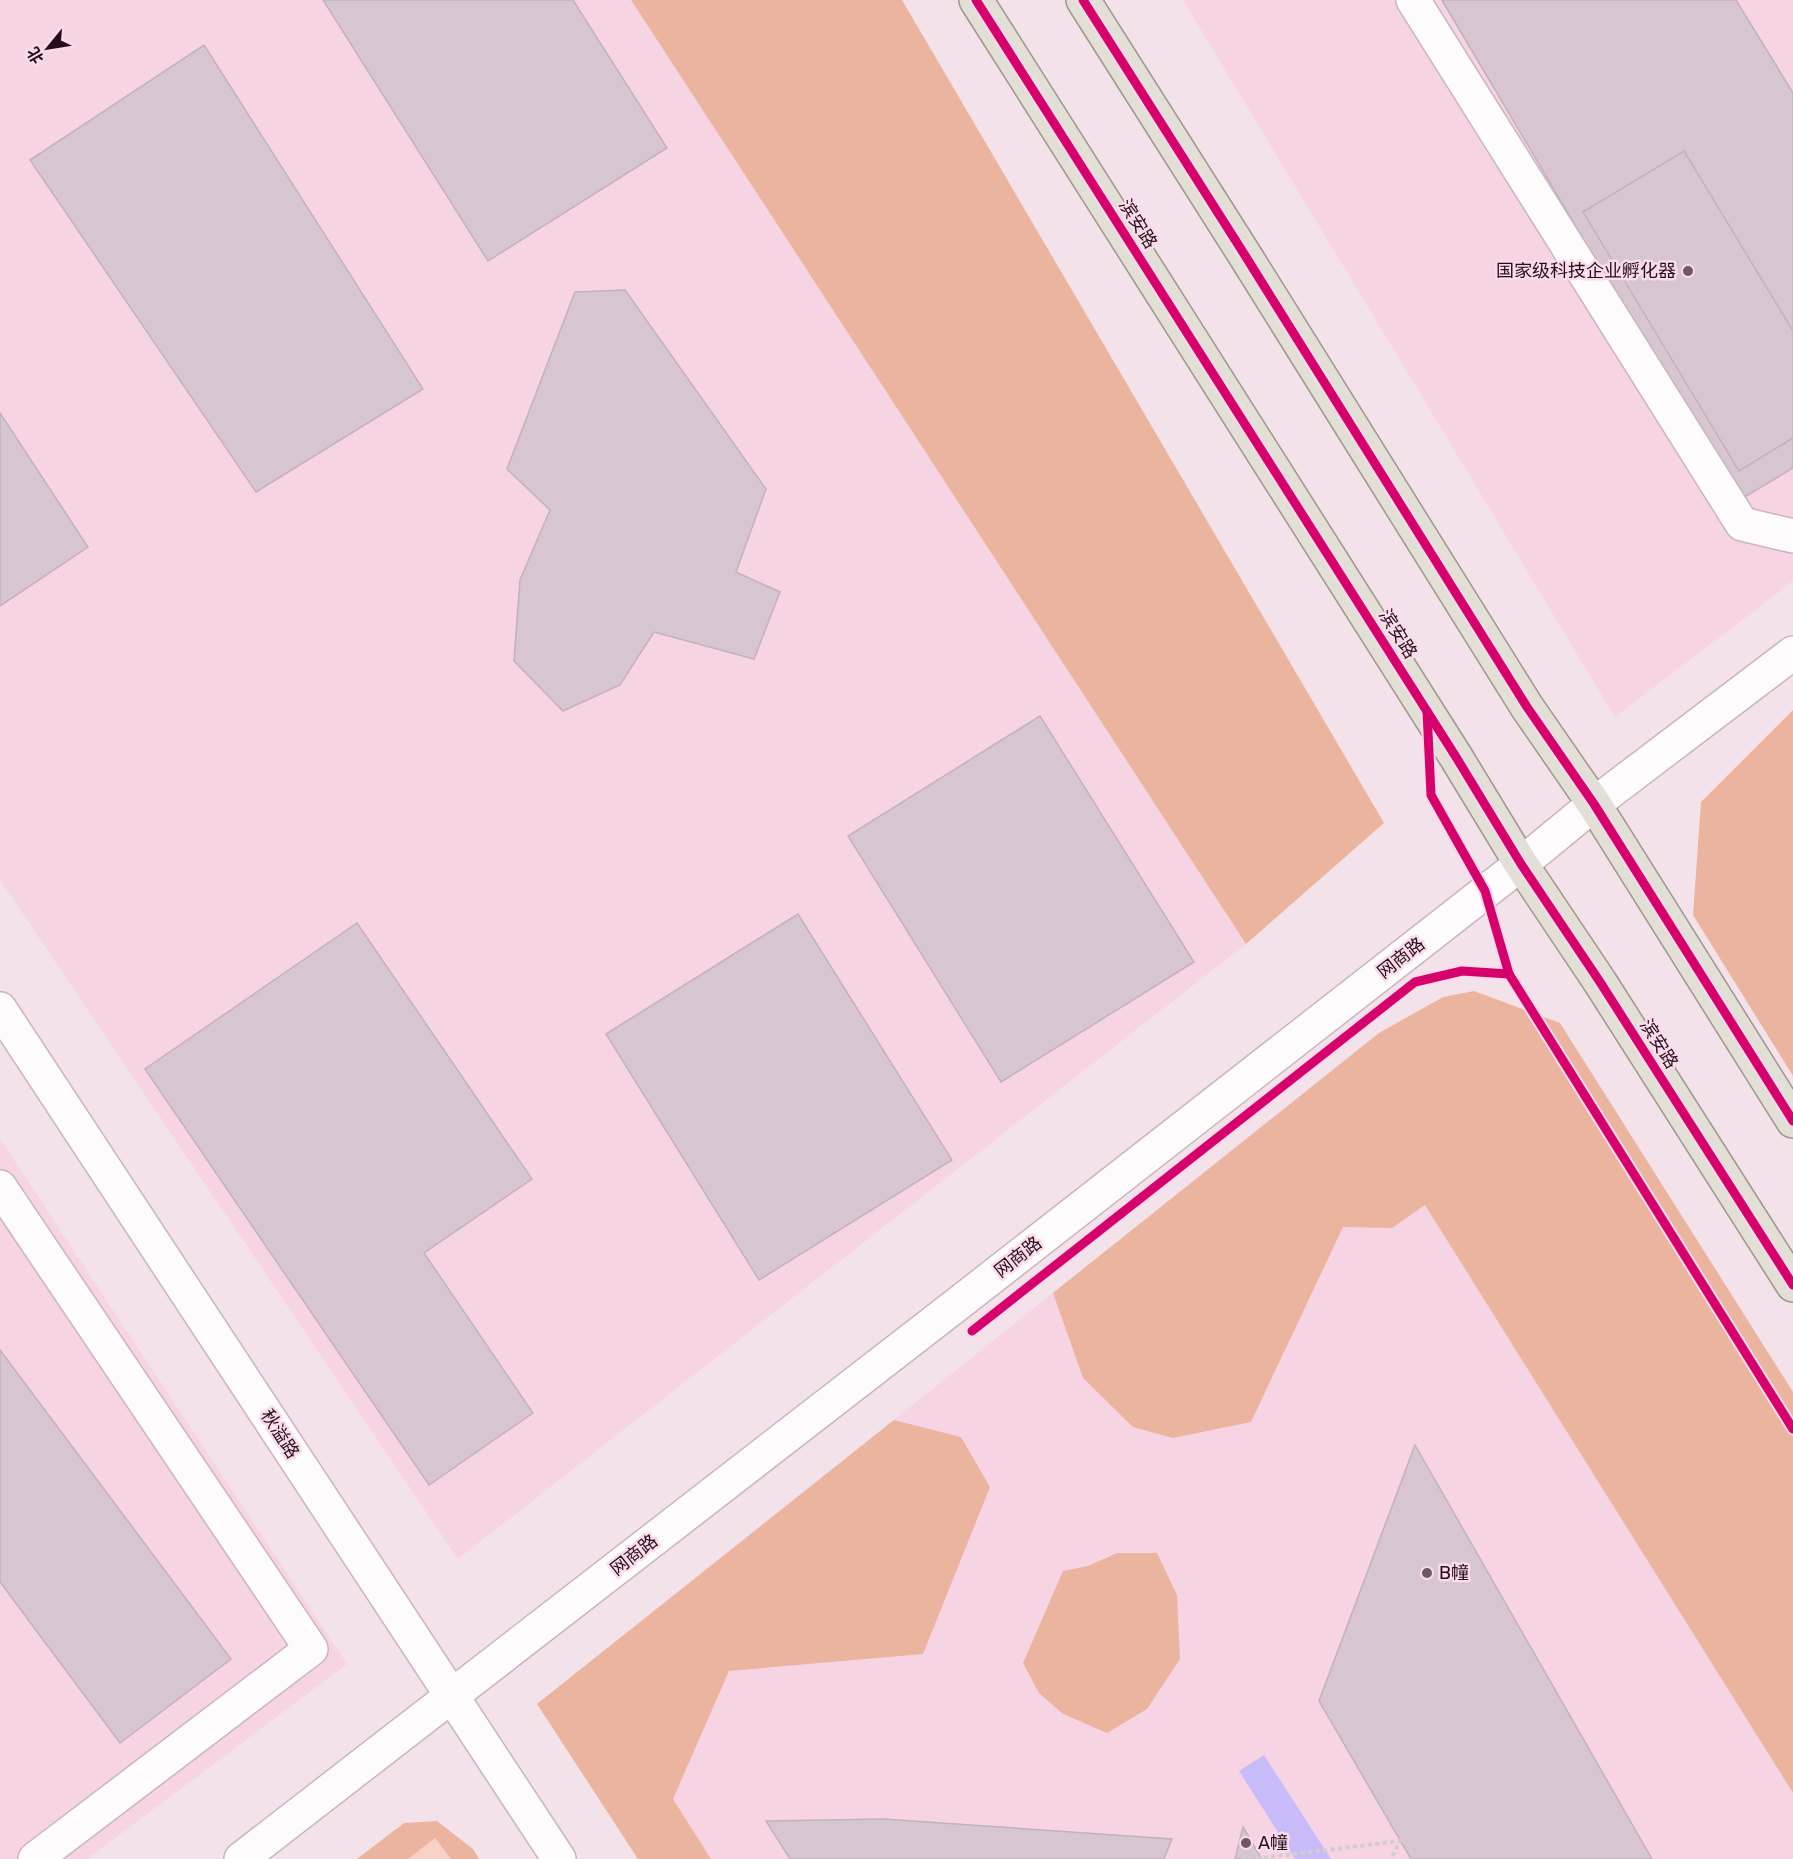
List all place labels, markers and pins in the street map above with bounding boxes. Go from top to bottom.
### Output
place label: 国家级科技企业孵化器 [1496,260,1676,282]
marker: 国家级科技企业孵化器 [1681,264,1695,278]
place label: B幢 [1439,1562,1469,1584]
marker: B幢 [1420,1566,1434,1580]
place label: A幢 [1258,1832,1288,1854]
marker: A幢 [1239,1836,1253,1850]

